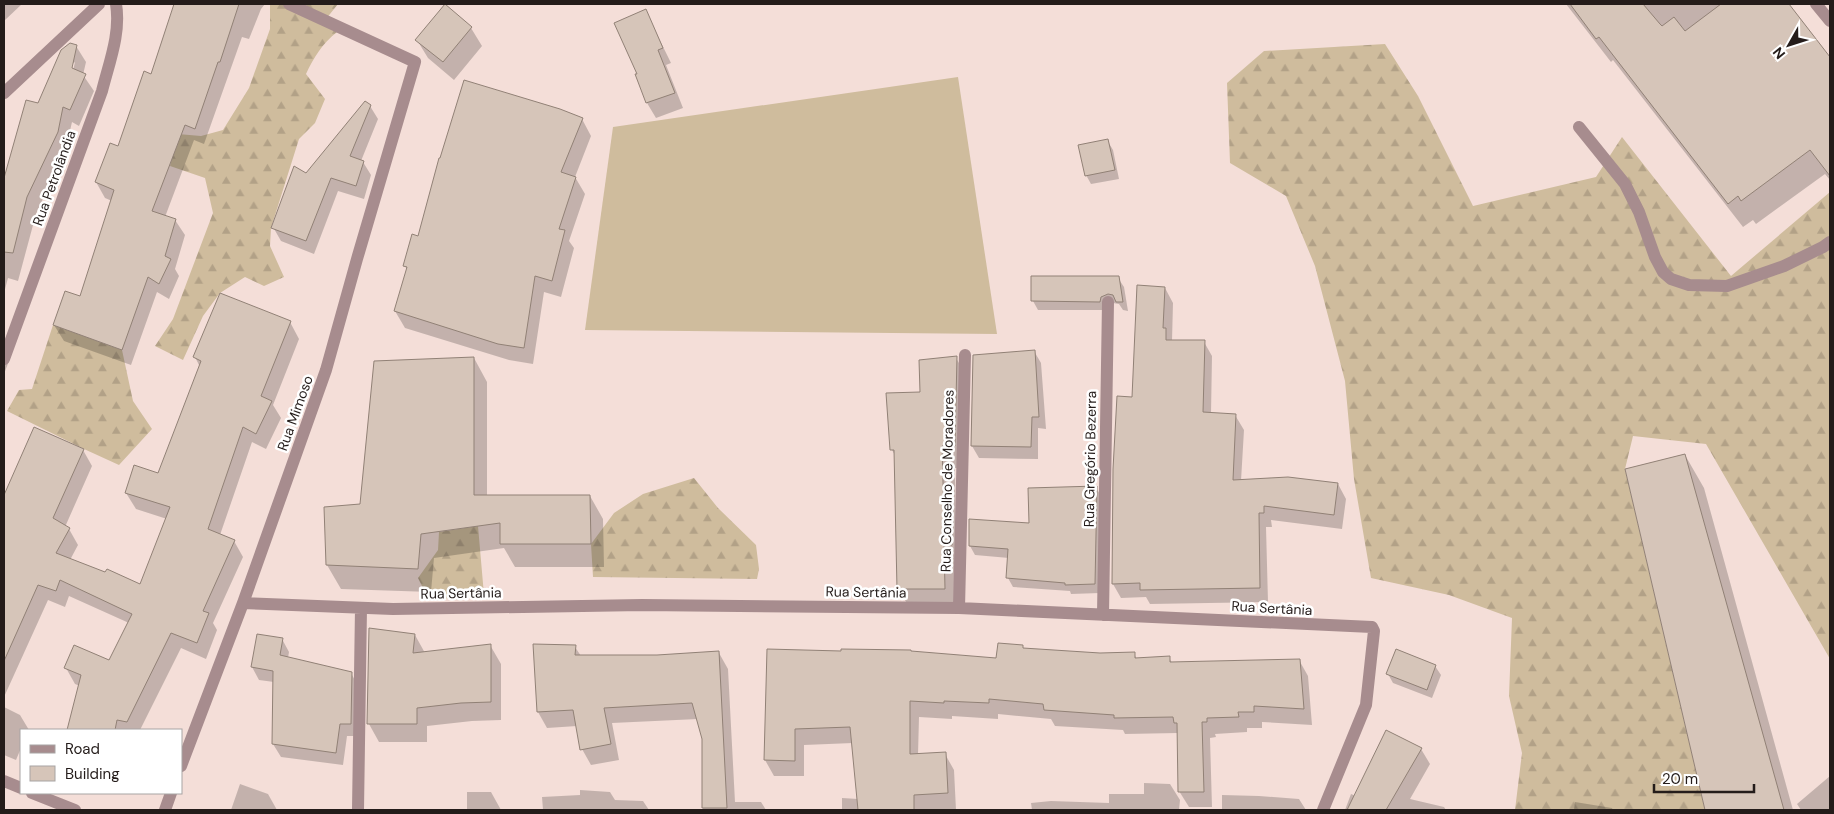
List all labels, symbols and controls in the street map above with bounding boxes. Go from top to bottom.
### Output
north arrow [1764,20,1814,70]
text: N [1769,44,1789,63]
street label: Rua Petrolândia [28,128,80,228]
street label: Rua Mimoso [273,373,317,453]
street label: Rua Conselho de Moradores [936,390,958,572]
street label: Rua Gregório Bezerra [1080,391,1100,527]
street label: Rua Sertânia [825,582,907,602]
street label: Rua Sertânia [420,583,502,603]
street label: Rua Sertânia [1231,597,1313,619]
legend [20,729,182,794]
text: Road [65,739,100,759]
scale bar [1654,762,1754,794]
text: Building [65,764,120,784]
text: 20 m [1662,769,1698,789]

